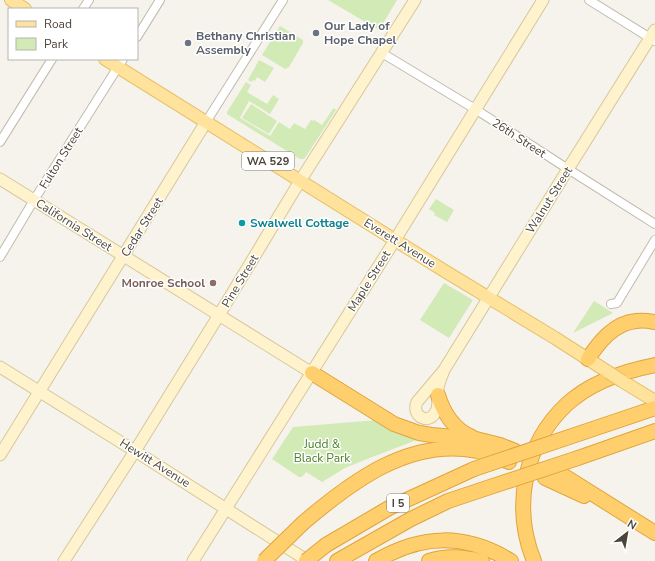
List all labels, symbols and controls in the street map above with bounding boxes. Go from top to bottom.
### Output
legend [8,8,138,60]
text: Road [44,16,72,32]
place label: Our Lady of Hope Chapel [324,18,397,48]
place label: Bethany Christian Assembly [196,28,295,58]
marker: Our Lady of Hope Chapel [311,28,321,38]
text: Park [44,36,69,52]
marker: Bethany Christian Assembly [183,38,193,48]
street label: 26th Street [489,115,550,162]
street label: Fulton Street [36,123,87,192]
road number: WA 529 [242,152,294,170]
street label: Walnut Street [522,163,576,236]
street label: Cedar Street [117,193,167,260]
street label: California Street [33,195,116,255]
street label: Everett Avenue [361,214,439,272]
place label: Swalwell Cottage [250,215,350,231]
marker: Swalwell Cottage [237,218,247,228]
street label: Maple Street [344,247,395,315]
street label: Pine Street [218,251,263,311]
place label: Monroe School [121,275,205,291]
marker: Monroe School [208,278,218,288]
street label: Hewitt Avenue [117,435,193,491]
park label: Judd & Black Park [294,436,351,466]
road number: I 5 [387,494,409,512]
north arrow [607,513,647,553]
text: N [625,516,639,533]

